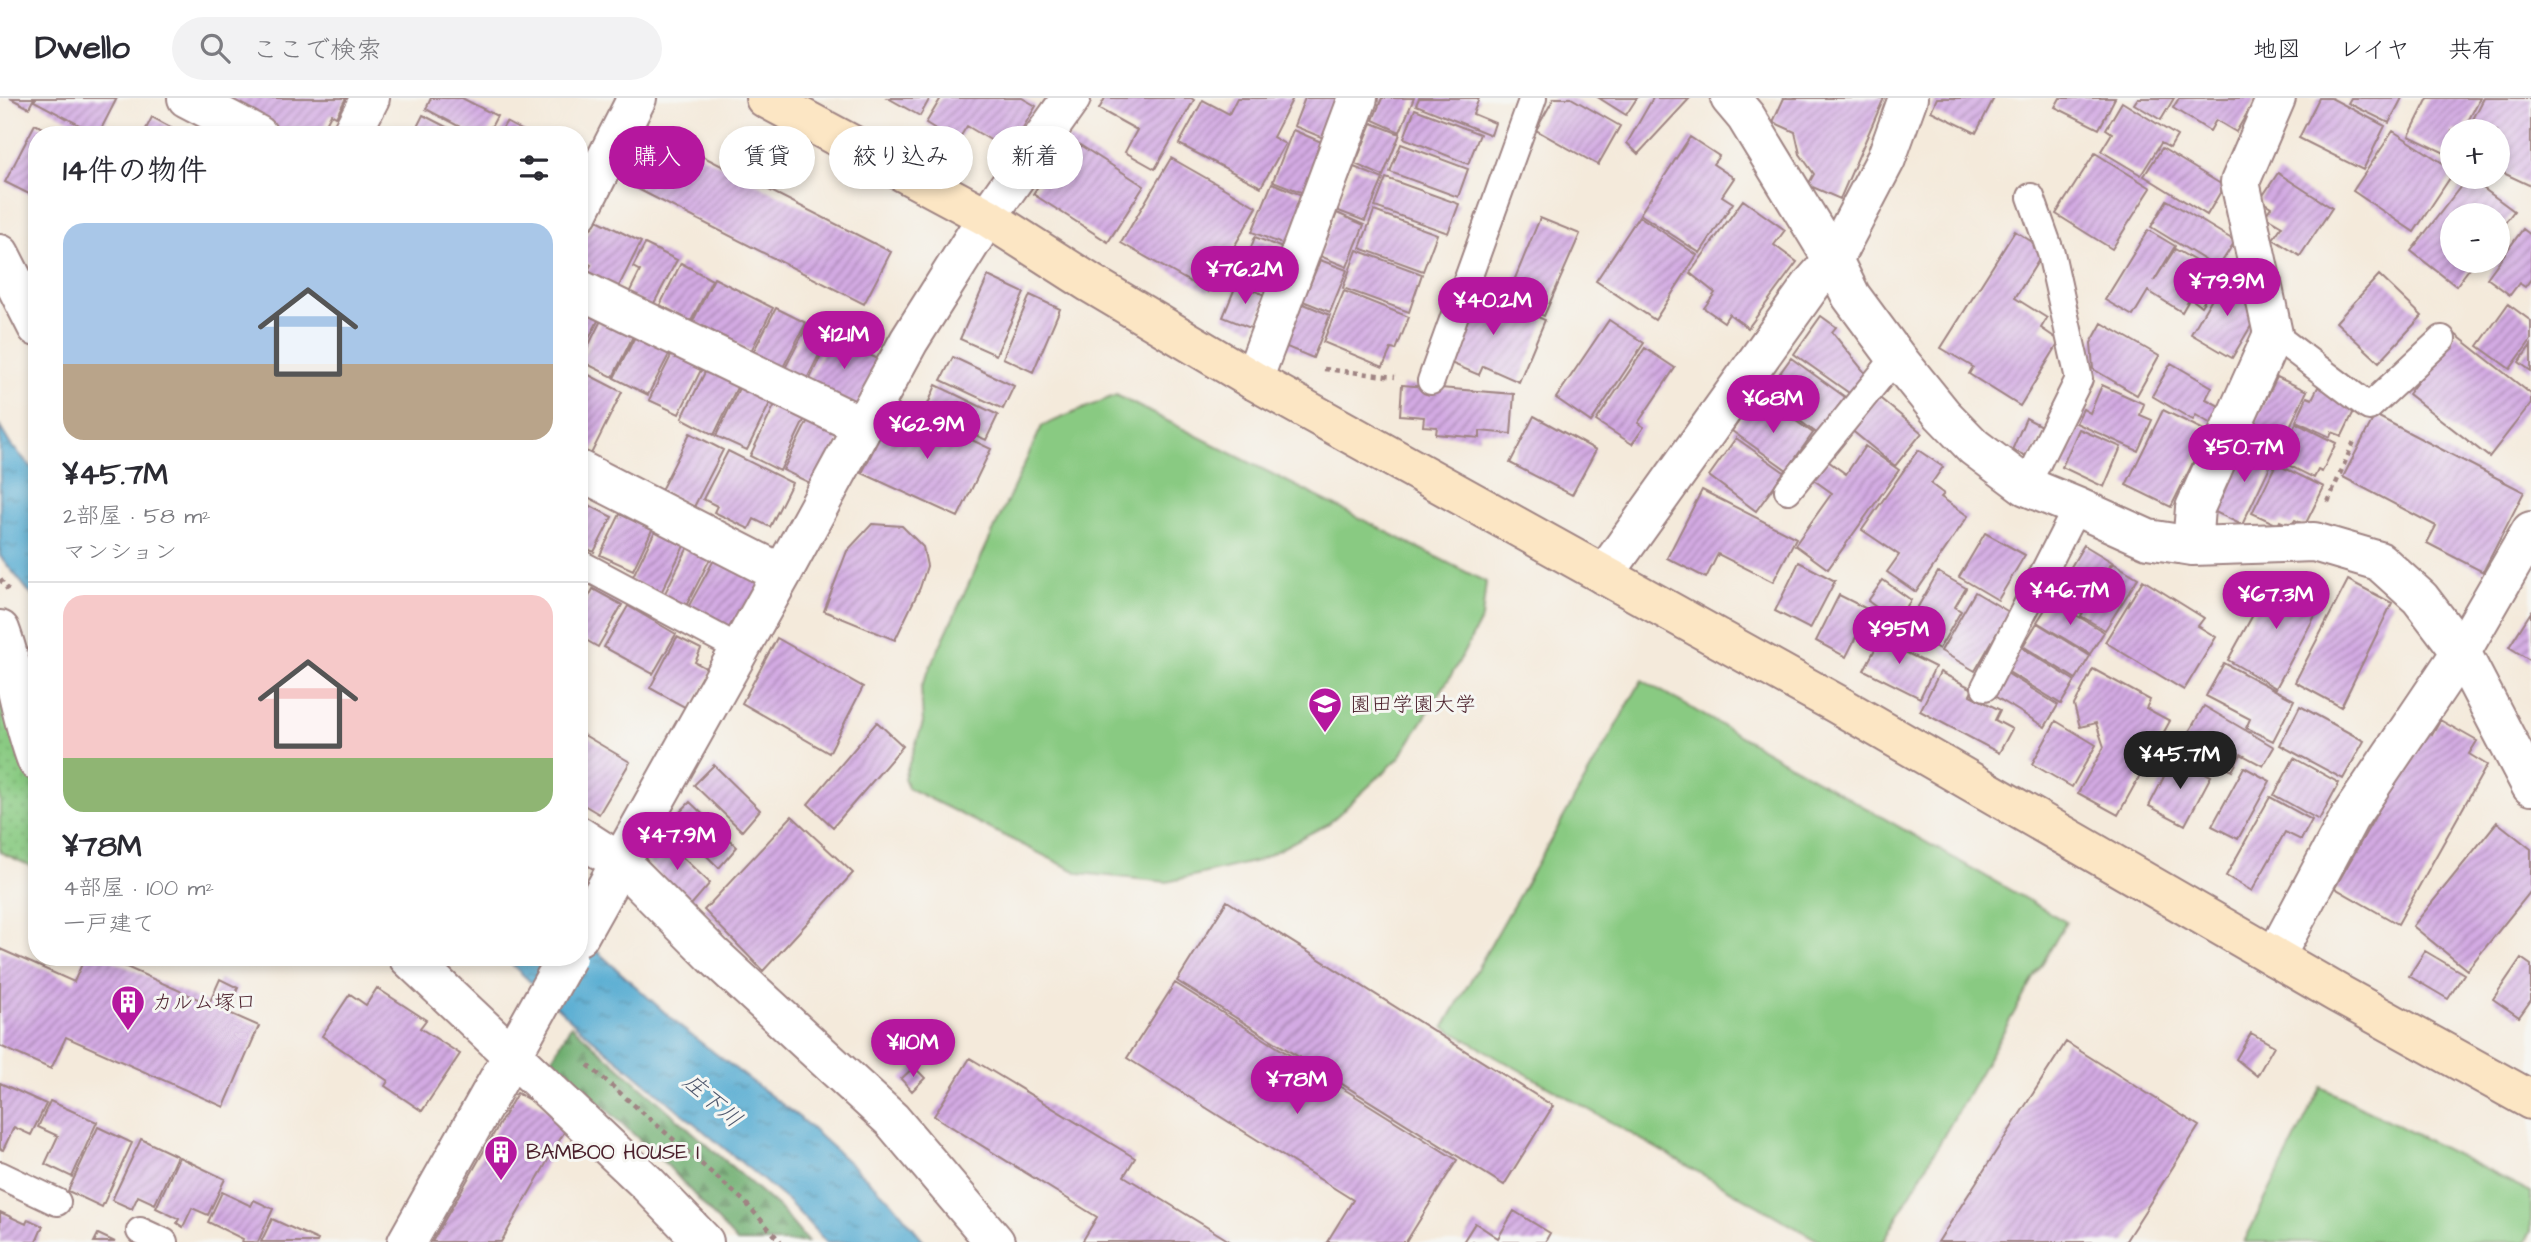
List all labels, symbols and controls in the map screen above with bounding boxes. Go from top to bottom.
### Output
search box [172,17,662,80]
text: Dwello [35,25,130,71]
icon: search [196,29,234,67]
text: ここで検索 [252,32,382,68]
text: 地図 [2253,33,2301,67]
text: レイヤ [2339,33,2410,67]
text: 共有 [2448,33,2496,67]
map controls [2440,119,2510,273]
button: + [2440,119,2510,189]
chip: 購入 [609,126,705,189]
chip: 賃貸 [719,126,815,189]
chip: 絞り込み [829,126,973,189]
chip: 新着 [987,126,1083,189]
icon: filters [515,149,553,187]
text: 14件の物件 [63,150,207,192]
button: − [2440,203,2510,273]
pin: ¥76.2M [1188,246,1302,306]
text: ¥76.2M [1207,253,1283,285]
pin: ¥79.9M [2170,258,2284,318]
text: ¥79.9M [2190,265,2264,297]
icon: home [245,269,371,395]
pin: ¥40.2M [1436,278,1550,337]
text: ¥40.2M [1454,284,1532,316]
pin: ¥121M [795,312,893,371]
text: ¥121M [819,318,869,350]
pin: ¥68M [1732,376,1814,435]
text: ¥68M [1743,382,1803,414]
pin: ¥62.9M [870,402,984,461]
text: ¥62.9M [889,408,965,440]
pin: ¥50.7M [2187,424,2301,484]
text: ¥50.7M [2204,431,2284,463]
text: ¥45.7M [63,454,168,496]
text: 2部屋 · 58 m² [63,500,211,532]
text: マンション [63,536,177,568]
pin: ¥46.7M [2013,568,2127,627]
pin: ¥67.3M [2219,572,2333,631]
text: ¥46.7M [2031,574,2109,606]
text: ¥67.3M [2239,578,2313,610]
pin: ¥95M [1858,606,1940,666]
text: ¥95M [1869,613,1929,645]
icon: home [245,641,371,767]
school or university icon: 園田学園大学 [1306,685,1344,734]
place label: 園田学園大学 [1350,690,1476,719]
pin: ¥45.7M [2123,732,2237,791]
text: ¥45.7M [2140,738,2220,770]
pin: ¥47.9M [620,812,734,872]
text: ¥47.9M [638,819,716,851]
text: ¥78M [63,826,142,868]
text: 4部屋 · 100 m² [63,872,214,904]
text: 一戸建て [63,908,155,940]
building icon: カルム塚口 [109,983,147,1032]
place label: カルム塚口 [152,988,256,1017]
pin: ¥110M [864,1020,962,1079]
text: ¥110M [887,1026,939,1058]
pin: ¥78M [1256,1056,1338,1116]
text: ¥78M [1267,1063,1327,1095]
water label: 庄下川 [676,1066,749,1135]
building icon: BAMBOO HOUSE I [482,1133,520,1182]
place label: BAMBOO HOUSE I [526,1138,699,1167]

